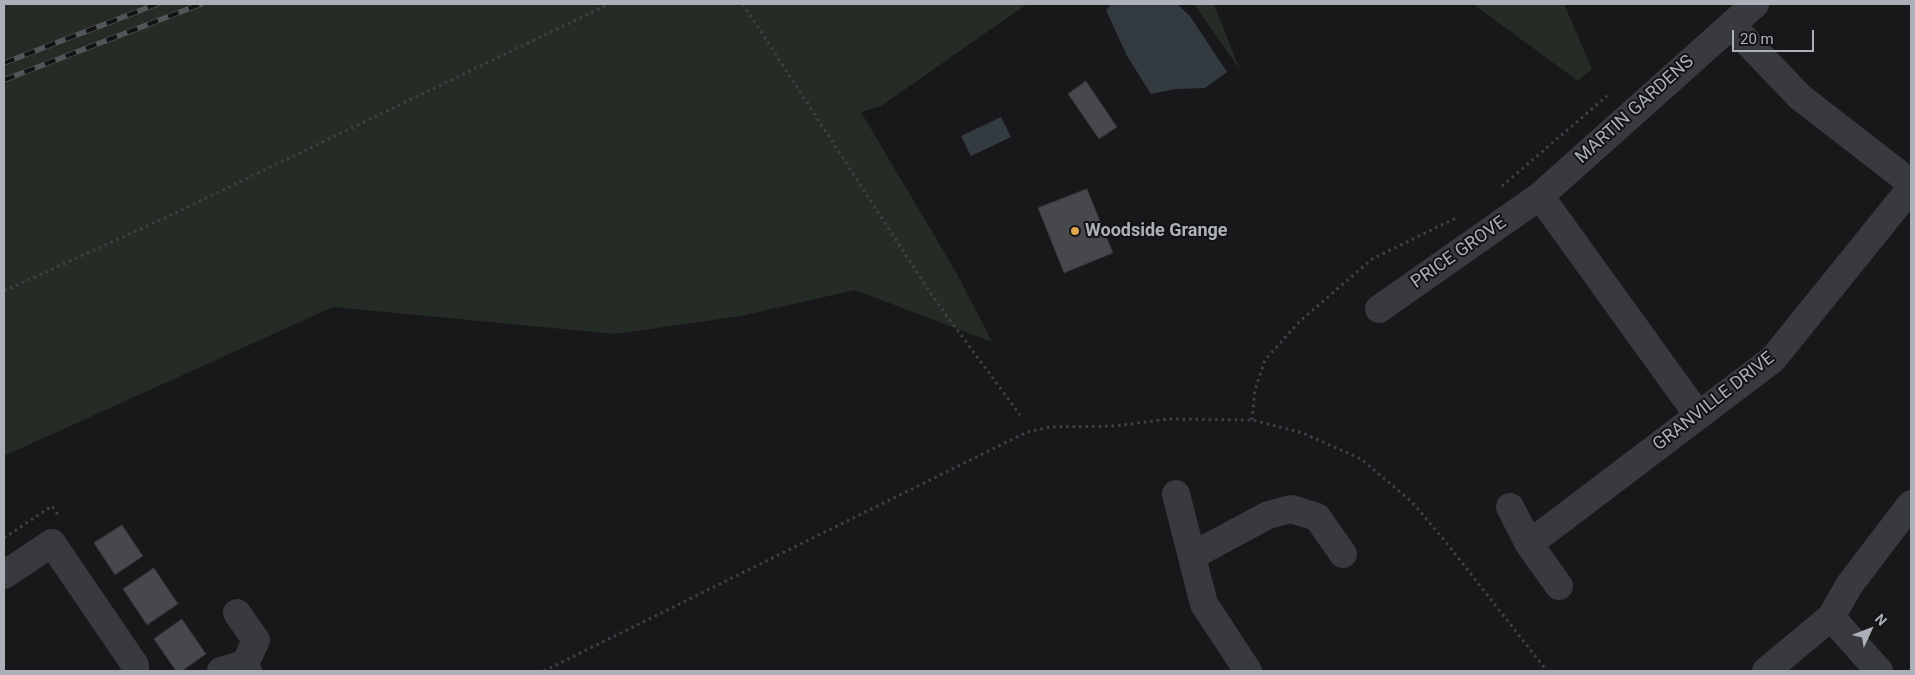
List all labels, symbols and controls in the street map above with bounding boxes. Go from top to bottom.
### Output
scale bar [1735,20,1818,52]
text: 20 m [1740,30,1774,48]
street label: MARTIN GARDENS [1571,51,1699,169]
street label: PRICE GROVE [1407,212,1511,294]
place label: Woodside Grange [1085,220,1228,242]
marker: Woodside Grange [1069,225,1081,237]
street label: GRANVILLE DRIVE [1649,348,1779,456]
north arrow [1845,605,1895,655]
text: N [1872,611,1890,629]

